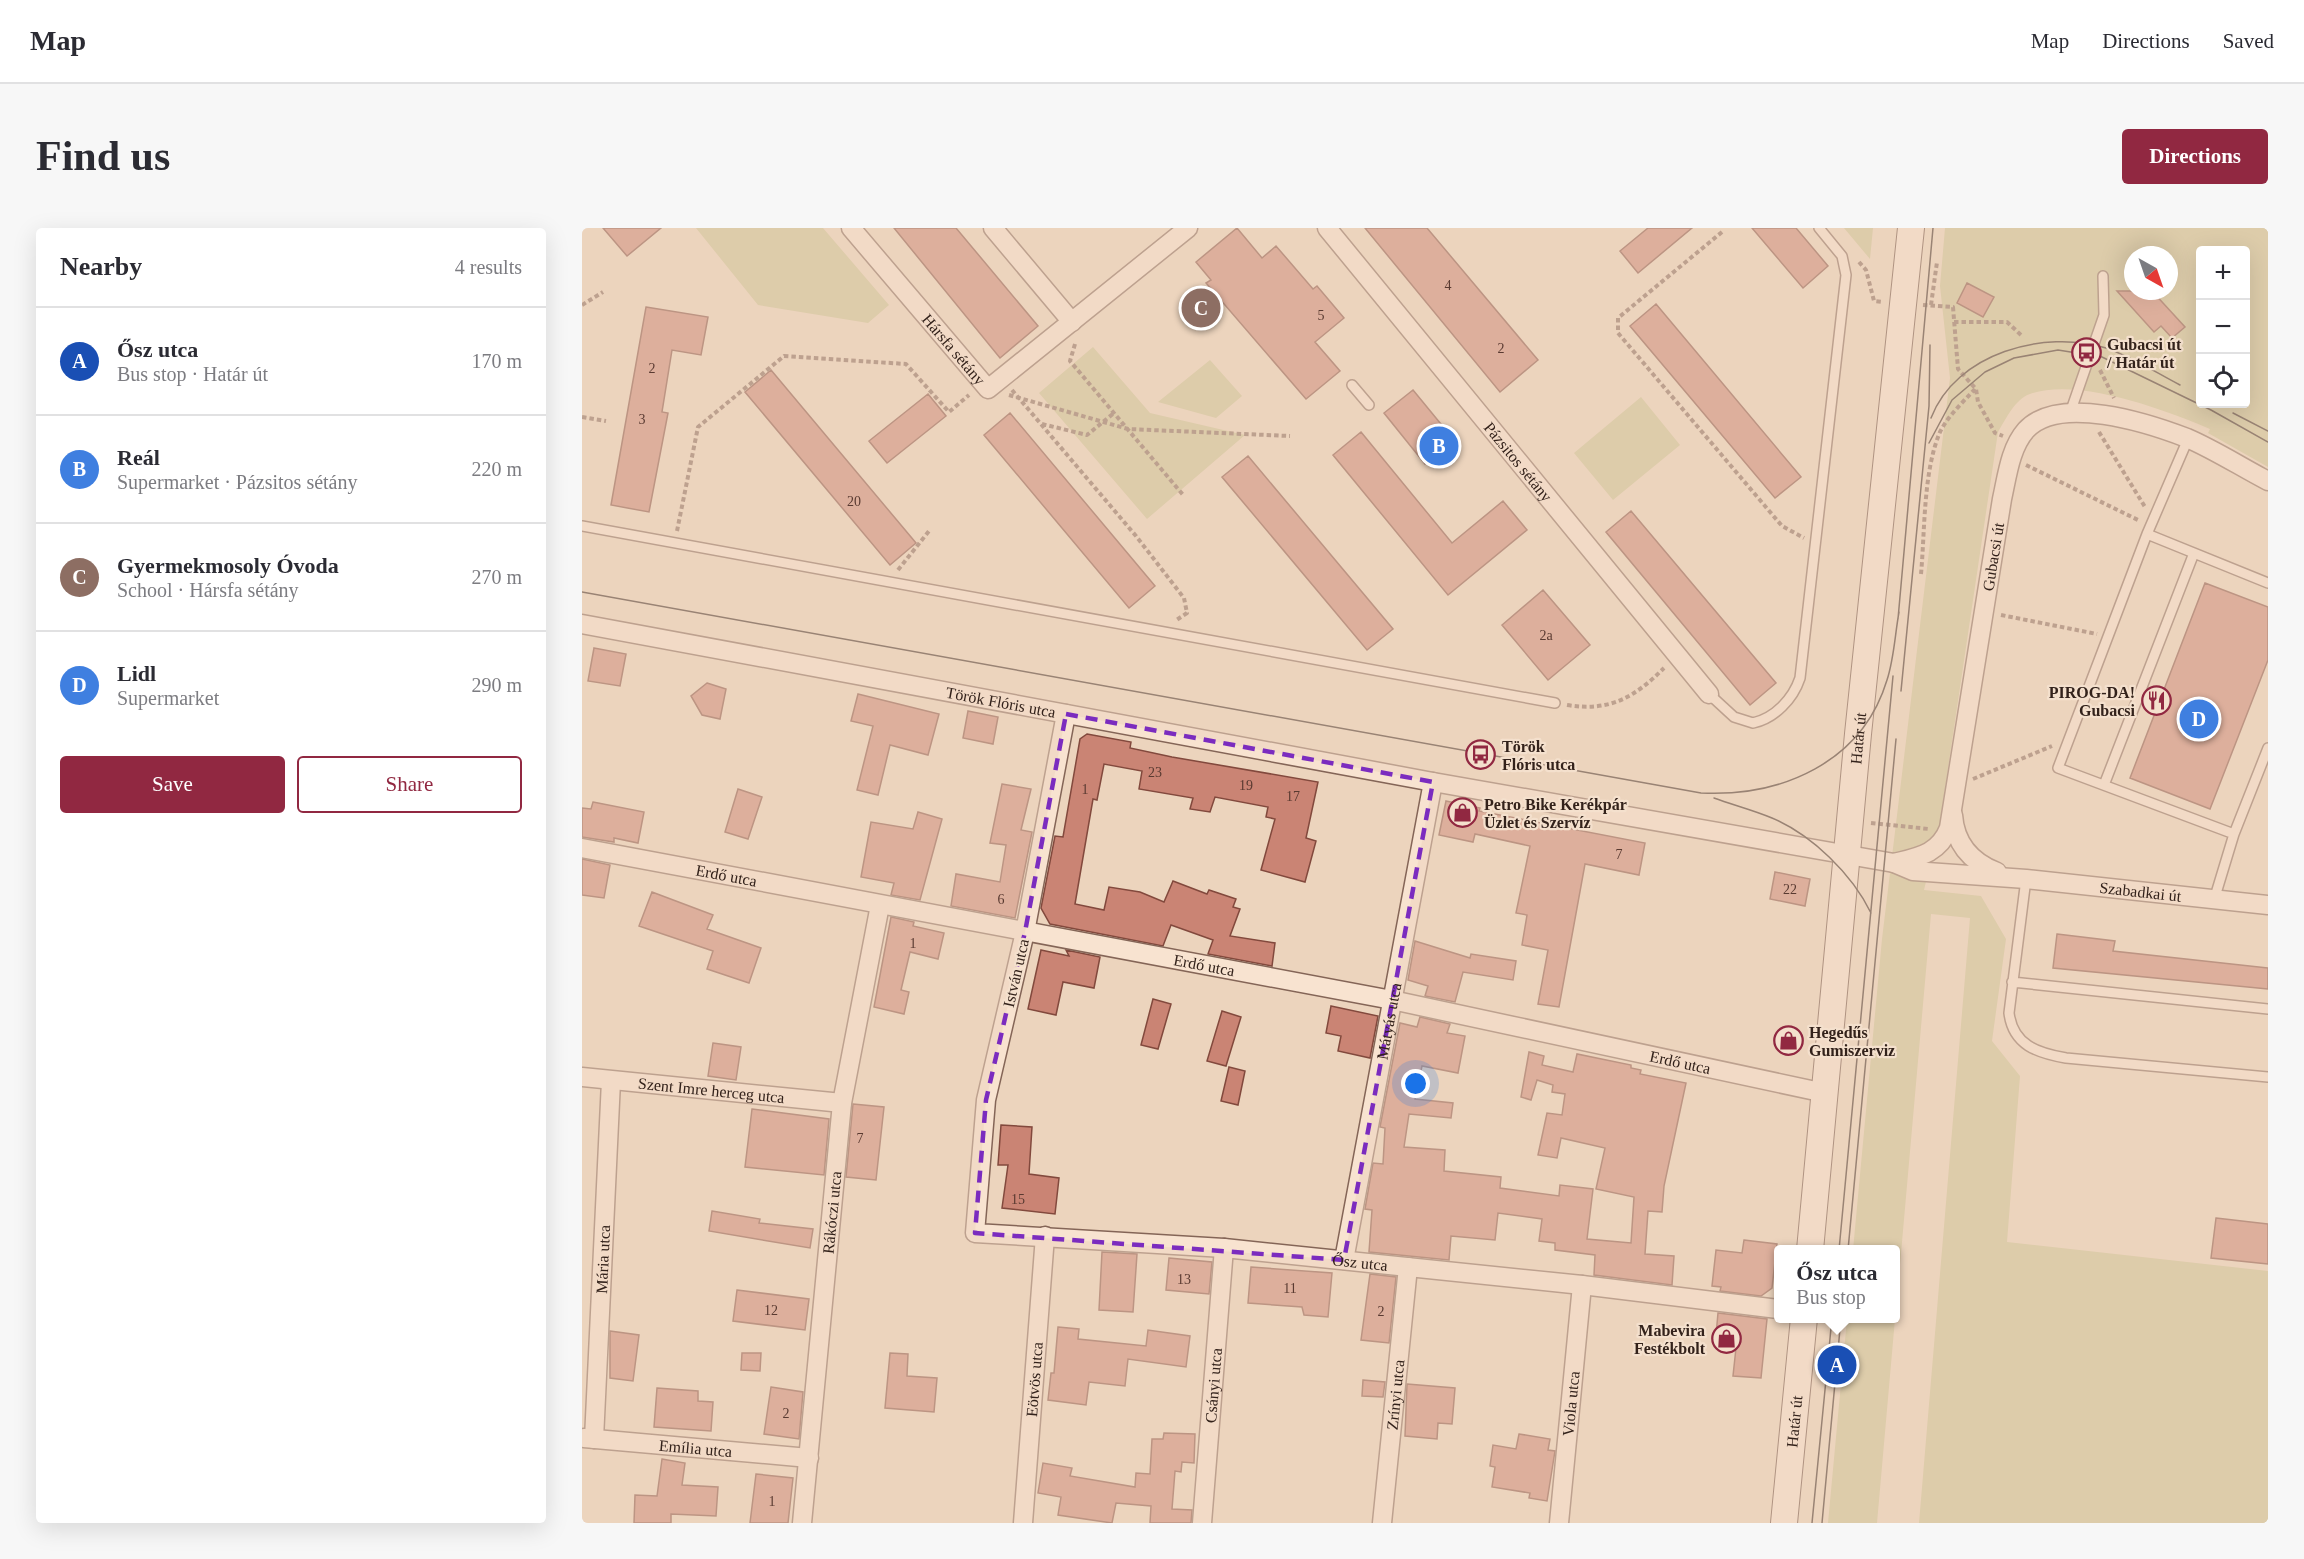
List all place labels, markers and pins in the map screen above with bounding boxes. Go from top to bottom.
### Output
pin: C [1182,286,1220,331]
place label: Gubacsi út / Határ út [2106,336,2182,371]
bus stop icon: Gubacsi út / Határ út [2070,337,2102,369]
pin: B [1420,424,1458,468]
place label: PIROG-DA! Gubacsi [2049,684,2136,719]
restaurant icon: PIROG-DA! Gubacsi [2140,685,2172,717]
pin: D [2180,696,2218,742]
place label: Török Flóris utca [1502,738,1575,773]
bus stop icon: Török Flóris utca [1465,739,1497,771]
place label: Petro Bike Kerékpár Üzlet és Szervíz [1484,796,1627,831]
shop icon: Petro Bike Kerékpár Üzlet és Szervíz [1447,797,1479,829]
place label: Hegedűs Gumiszerviz [1809,1024,1895,1059]
shop icon: Hegedűs Gumiszerviz [1772,1025,1804,1057]
place label: Mabevira Festékbolt [1634,1322,1706,1357]
shop icon: Mabevira Festékbolt [1710,1323,1742,1355]
pin: A [1818,1342,1856,1388]

